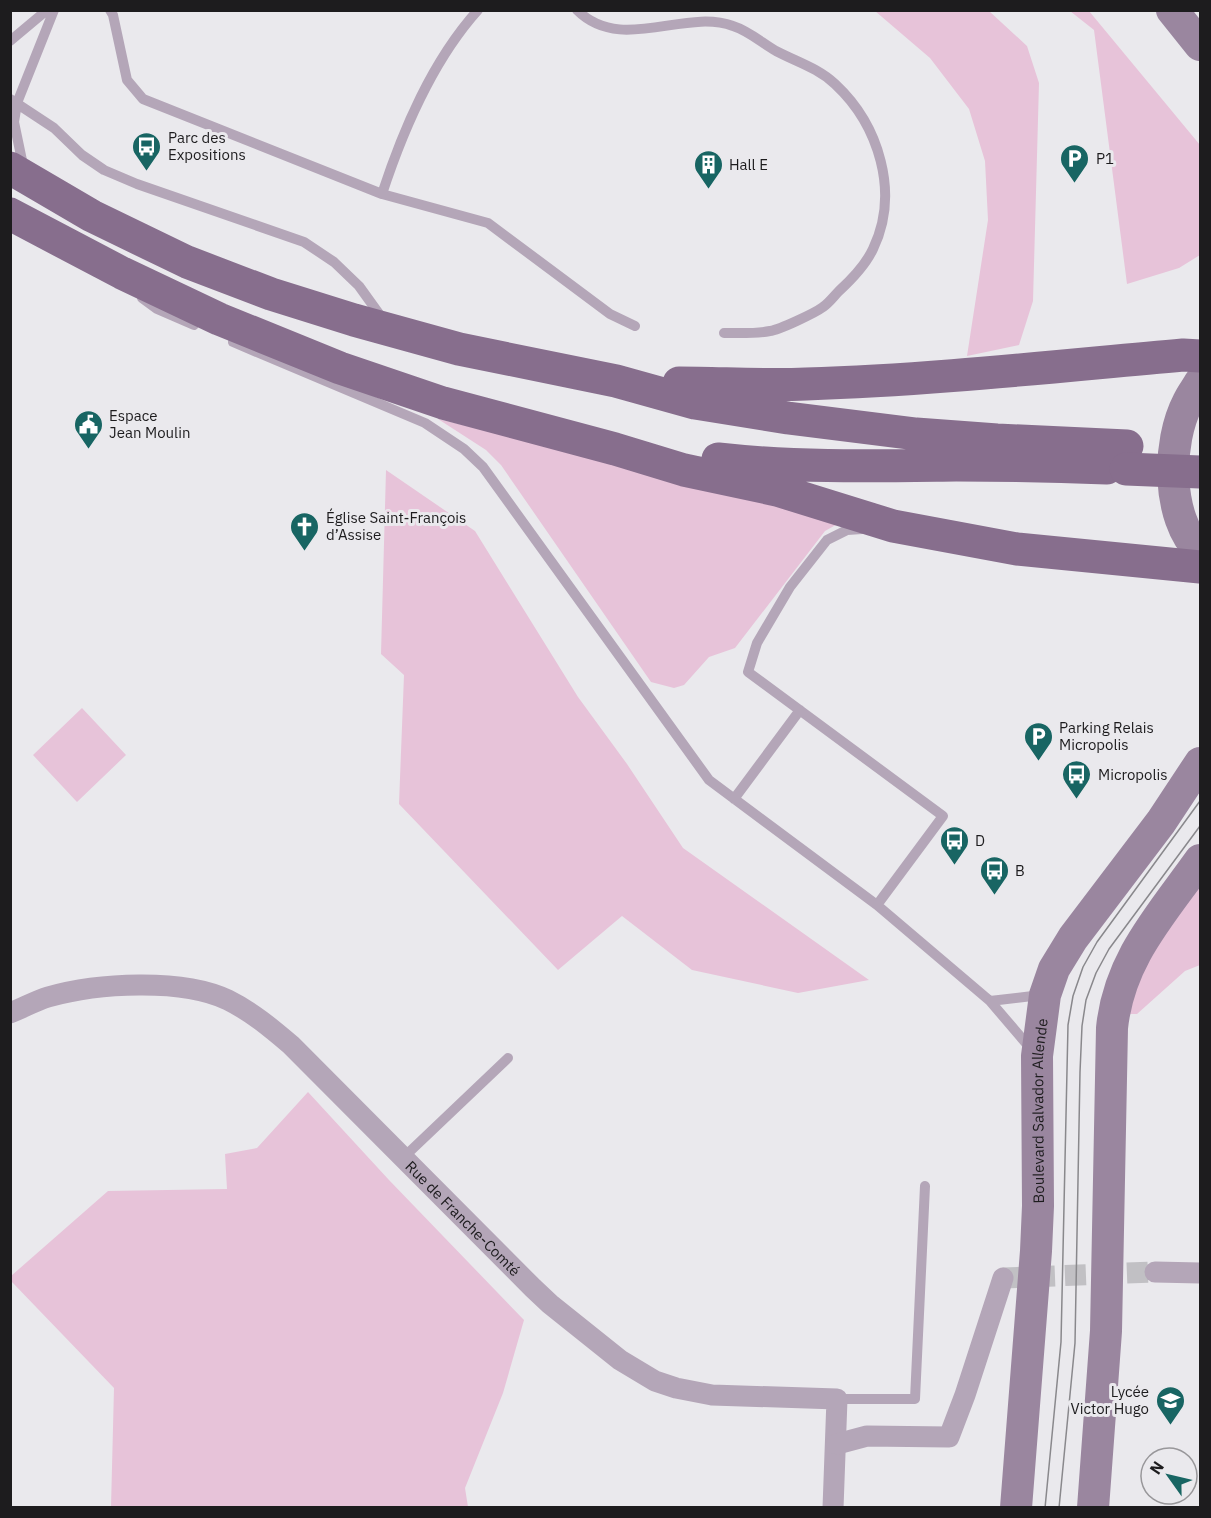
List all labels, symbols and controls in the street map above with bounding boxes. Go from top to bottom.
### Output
place label: Parc des Expositions [168,128,246,164]
bus stop icon: Parc des Expositions [131,130,163,172]
parking icon: P1 [1059,142,1091,184]
building icon: Hall E [692,148,724,190]
place label: P1 [1096,149,1114,168]
place label: Hall E [729,155,768,174]
place label: Espace Jean Moulin [109,406,190,442]
public building icon: Espace Jean Moulin [72,408,104,450]
place label: Église Saint-François d’Assise [326,508,466,544]
church icon: Église Saint-François d’Assise [289,510,321,552]
place label: Parking Relais Micropolis [1059,718,1154,754]
parking icon: Parking Relais Micropolis [1022,720,1054,762]
bus stop icon: Micropolis [1061,758,1093,800]
place label: Micropolis [1098,765,1168,784]
bus stop icon: D [938,824,970,866]
place label: D [975,831,985,850]
bus stop icon: B [978,854,1010,896]
place label: B [1015,861,1025,880]
street label: Boulevard Salvador Allende [1027,1017,1051,1204]
street label: Rue de Franche-Comté [402,1156,525,1280]
place label: Lycée Victor Hugo [1071,1382,1149,1418]
school or university icon: Lycée Victor Hugo [1154,1384,1186,1426]
north arrow [1139,1446,1199,1506]
text: N [1145,1457,1168,1478]

